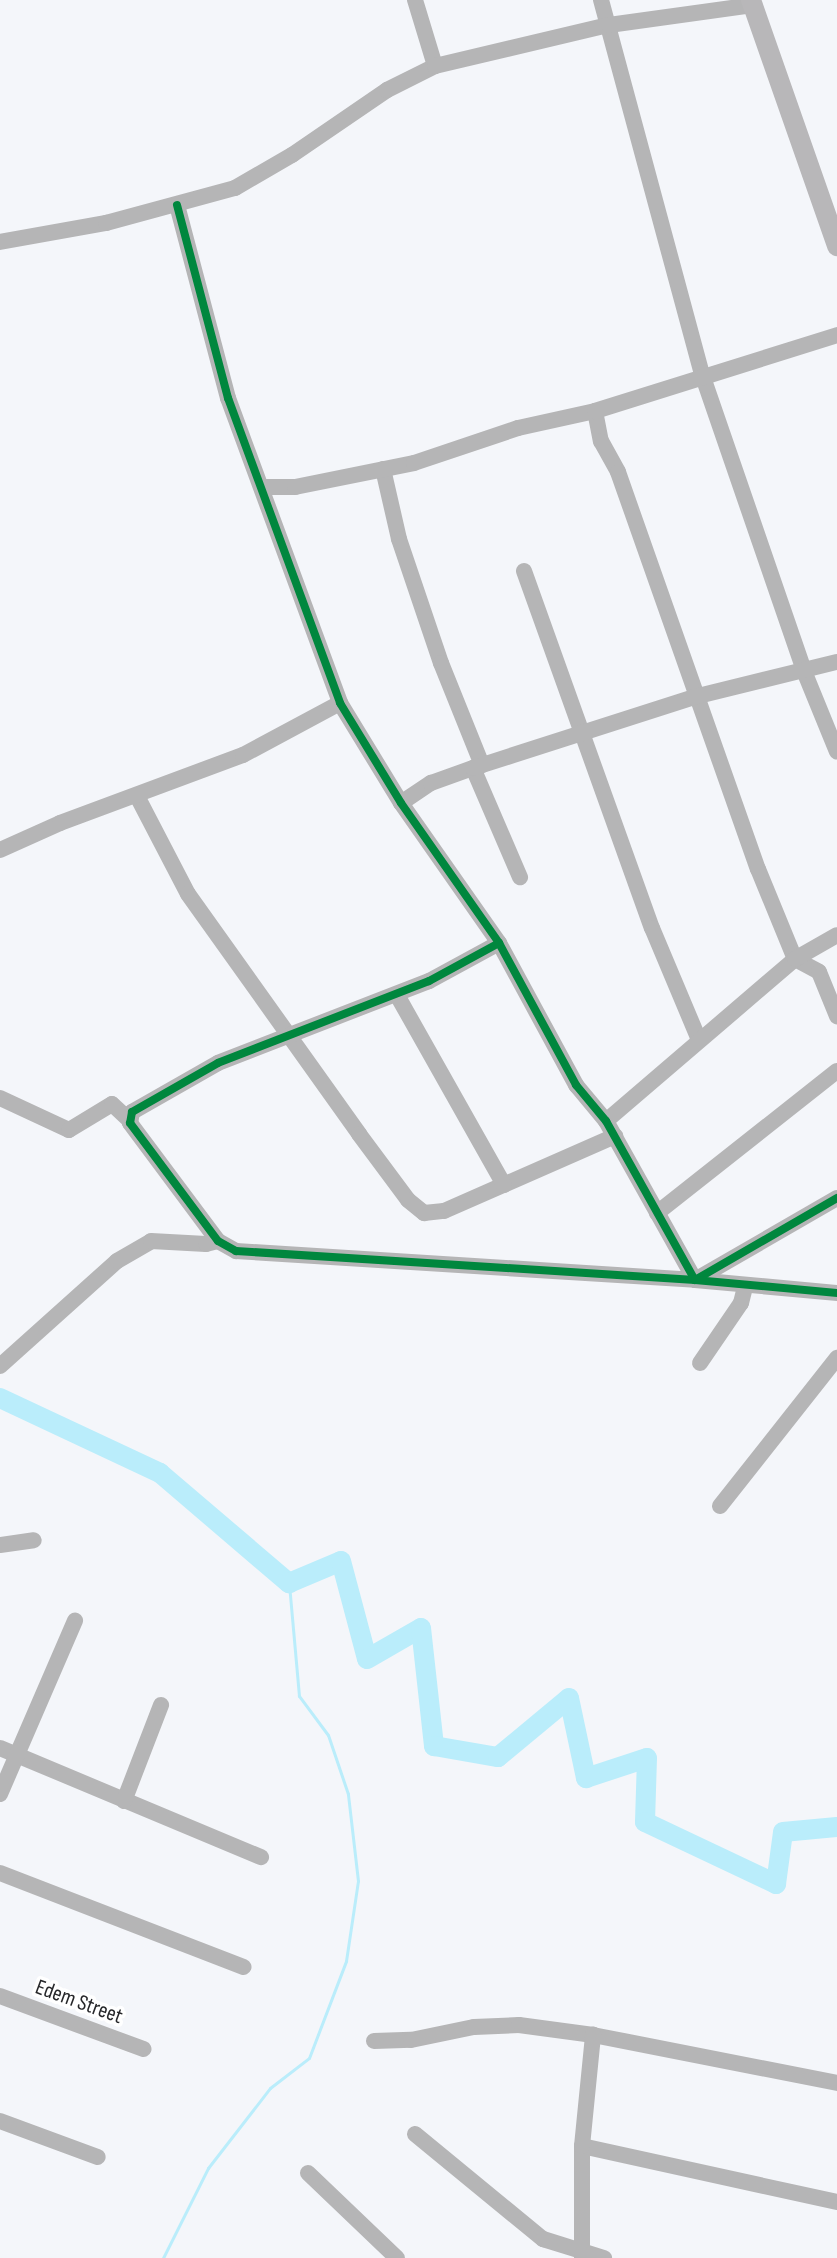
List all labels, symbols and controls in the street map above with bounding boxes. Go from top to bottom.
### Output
street label: Edem Street [32,1974,126,2030]

